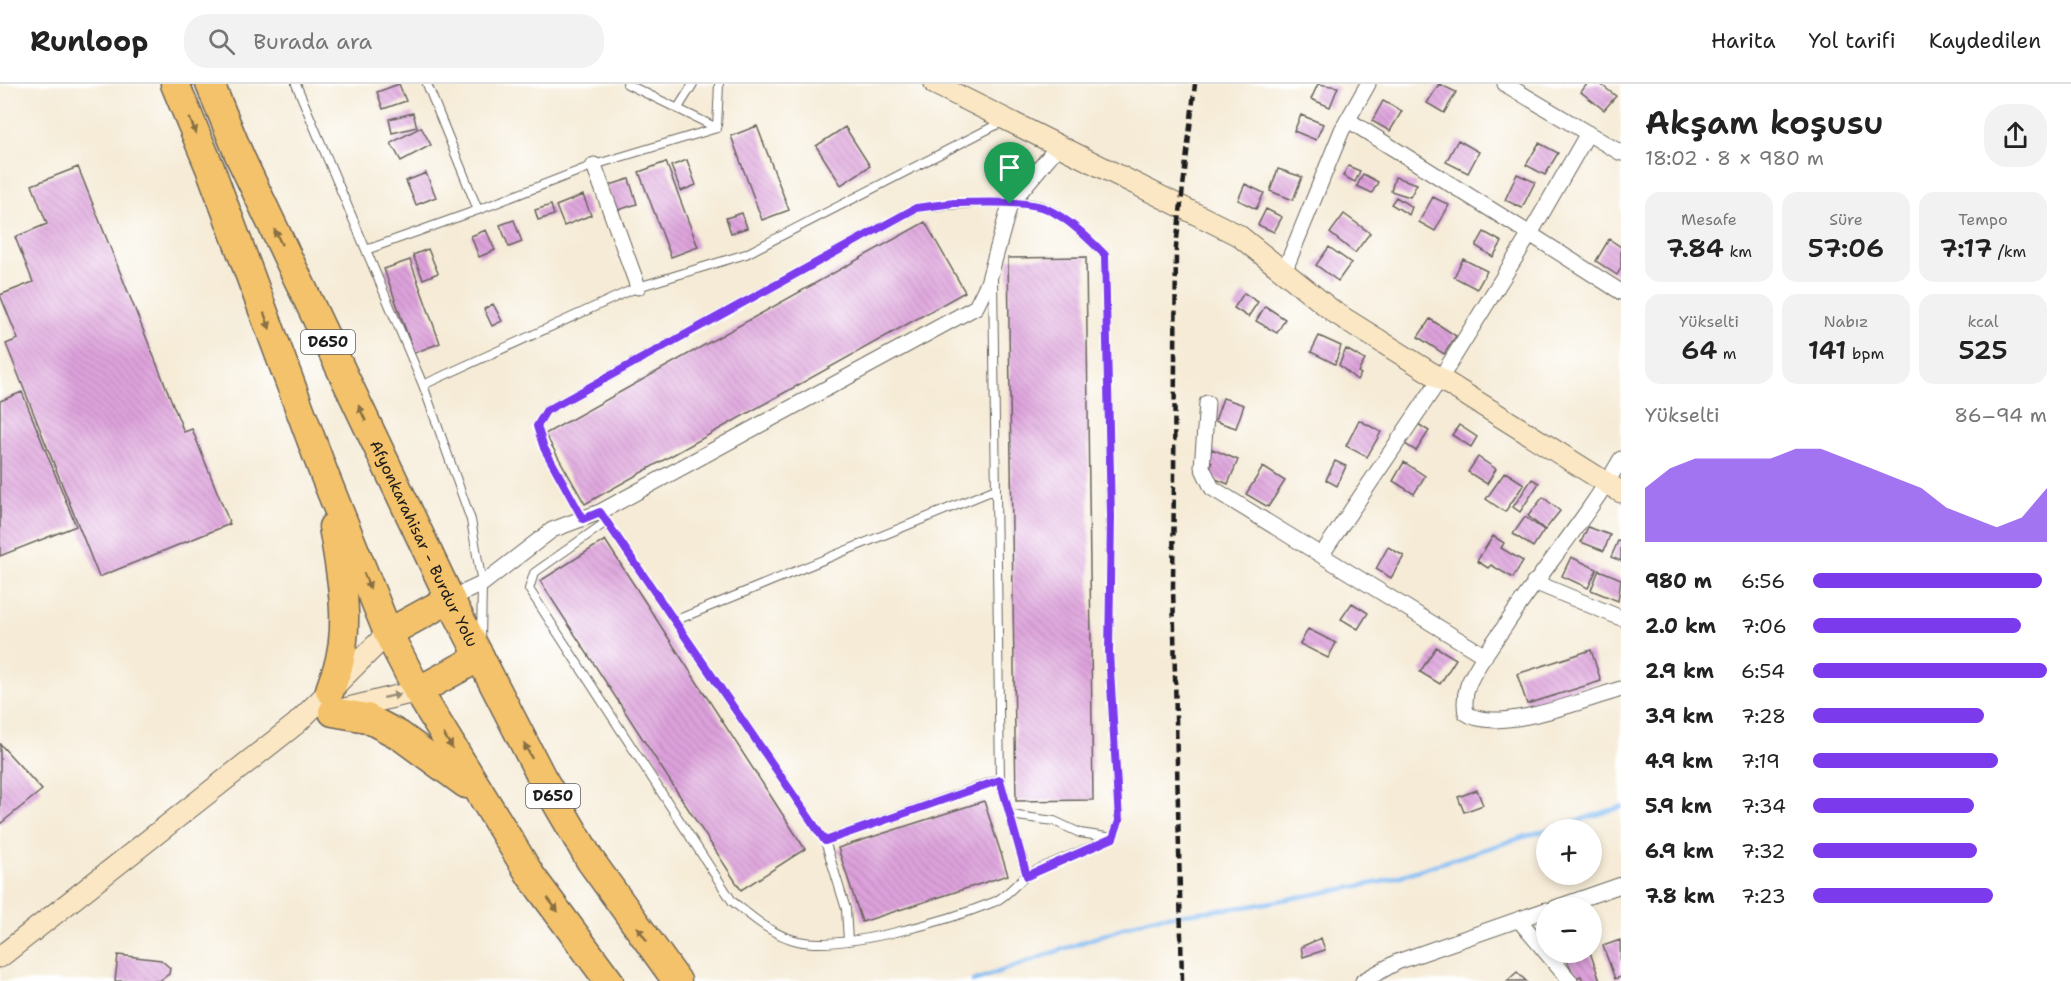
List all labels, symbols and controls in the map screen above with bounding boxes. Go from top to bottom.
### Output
search box [184,14,604,68]
text: Runloop [30,22,148,60]
icon: search [205,25,238,58]
text: Burada ara [253,27,372,56]
text: Harita [1711,27,1776,55]
text: Yol tarifi [1809,27,1896,55]
text: Kaydedilen [1929,27,2041,55]
text: Akşam koşusu [1645,100,1884,145]
button: share [1984,104,2047,167]
one-way arrow [189,117,198,135]
pin [984,142,1035,204]
text: 18:02 · 8 × 980 m [1645,145,1824,171]
icon: arrive [993,151,1026,184]
text: Mesafe [1681,209,1737,230]
text: Süre [1829,209,1863,230]
text: Tempo [1958,209,2008,230]
one-way arrow [274,228,283,245]
text: 7.84 [1666,230,1724,265]
text: 57:06 [1808,230,1884,265]
text: 7:17 [1940,230,1992,265]
text: km [1724,241,1752,262]
text: /km [1992,241,2026,262]
text: Yükselti [1679,311,1739,332]
text: Nabız [1824,311,1868,332]
text: kcal [1967,311,1999,332]
one-way arrow [263,312,272,330]
road number: D650 [301,330,355,354]
text: 64 [1681,332,1717,367]
text: 141 [1808,332,1847,367]
text: 525 [1958,332,2008,367]
text: m [1717,343,1737,364]
text: bpm [1847,343,1884,364]
text: Yükselti [1645,402,1720,428]
text: 86–94 m [1954,402,2047,428]
one-way arrow [357,404,366,421]
street label: Afyonkarahisar - Burdur Yolu [365,437,483,651]
text: 980 m [1645,568,1712,594]
text: 6:56 [1741,568,1785,594]
one-way arrow [362,573,372,591]
text: 2.0 km [1645,613,1716,639]
text: 7:06 [1741,613,1787,639]
text: 2.9 km [1645,658,1714,684]
text: 6:54 [1741,658,1785,684]
one-way arrow [383,691,401,701]
text: 3.9 km [1645,703,1714,729]
text: 7:28 [1741,703,1786,729]
one-way arrow [443,733,454,749]
one-way arrow [524,742,534,760]
text: 4.9 km [1645,748,1713,774]
text: 7:19 [1741,748,1780,774]
road number: D650 [526,784,580,808]
text: 5.9 km [1645,793,1712,819]
text: 7:34 [1741,793,1786,819]
map controls [1536,819,1602,963]
button: + [1536,819,1602,885]
text: 6.9 km [1645,838,1714,864]
text: 7:32 [1741,838,1785,864]
text: 7.8 km [1645,883,1715,909]
text: 7:23 [1741,883,1786,909]
one-way arrow [547,897,559,913]
button: − [1536,897,1602,963]
one-way arrow [637,926,649,942]

